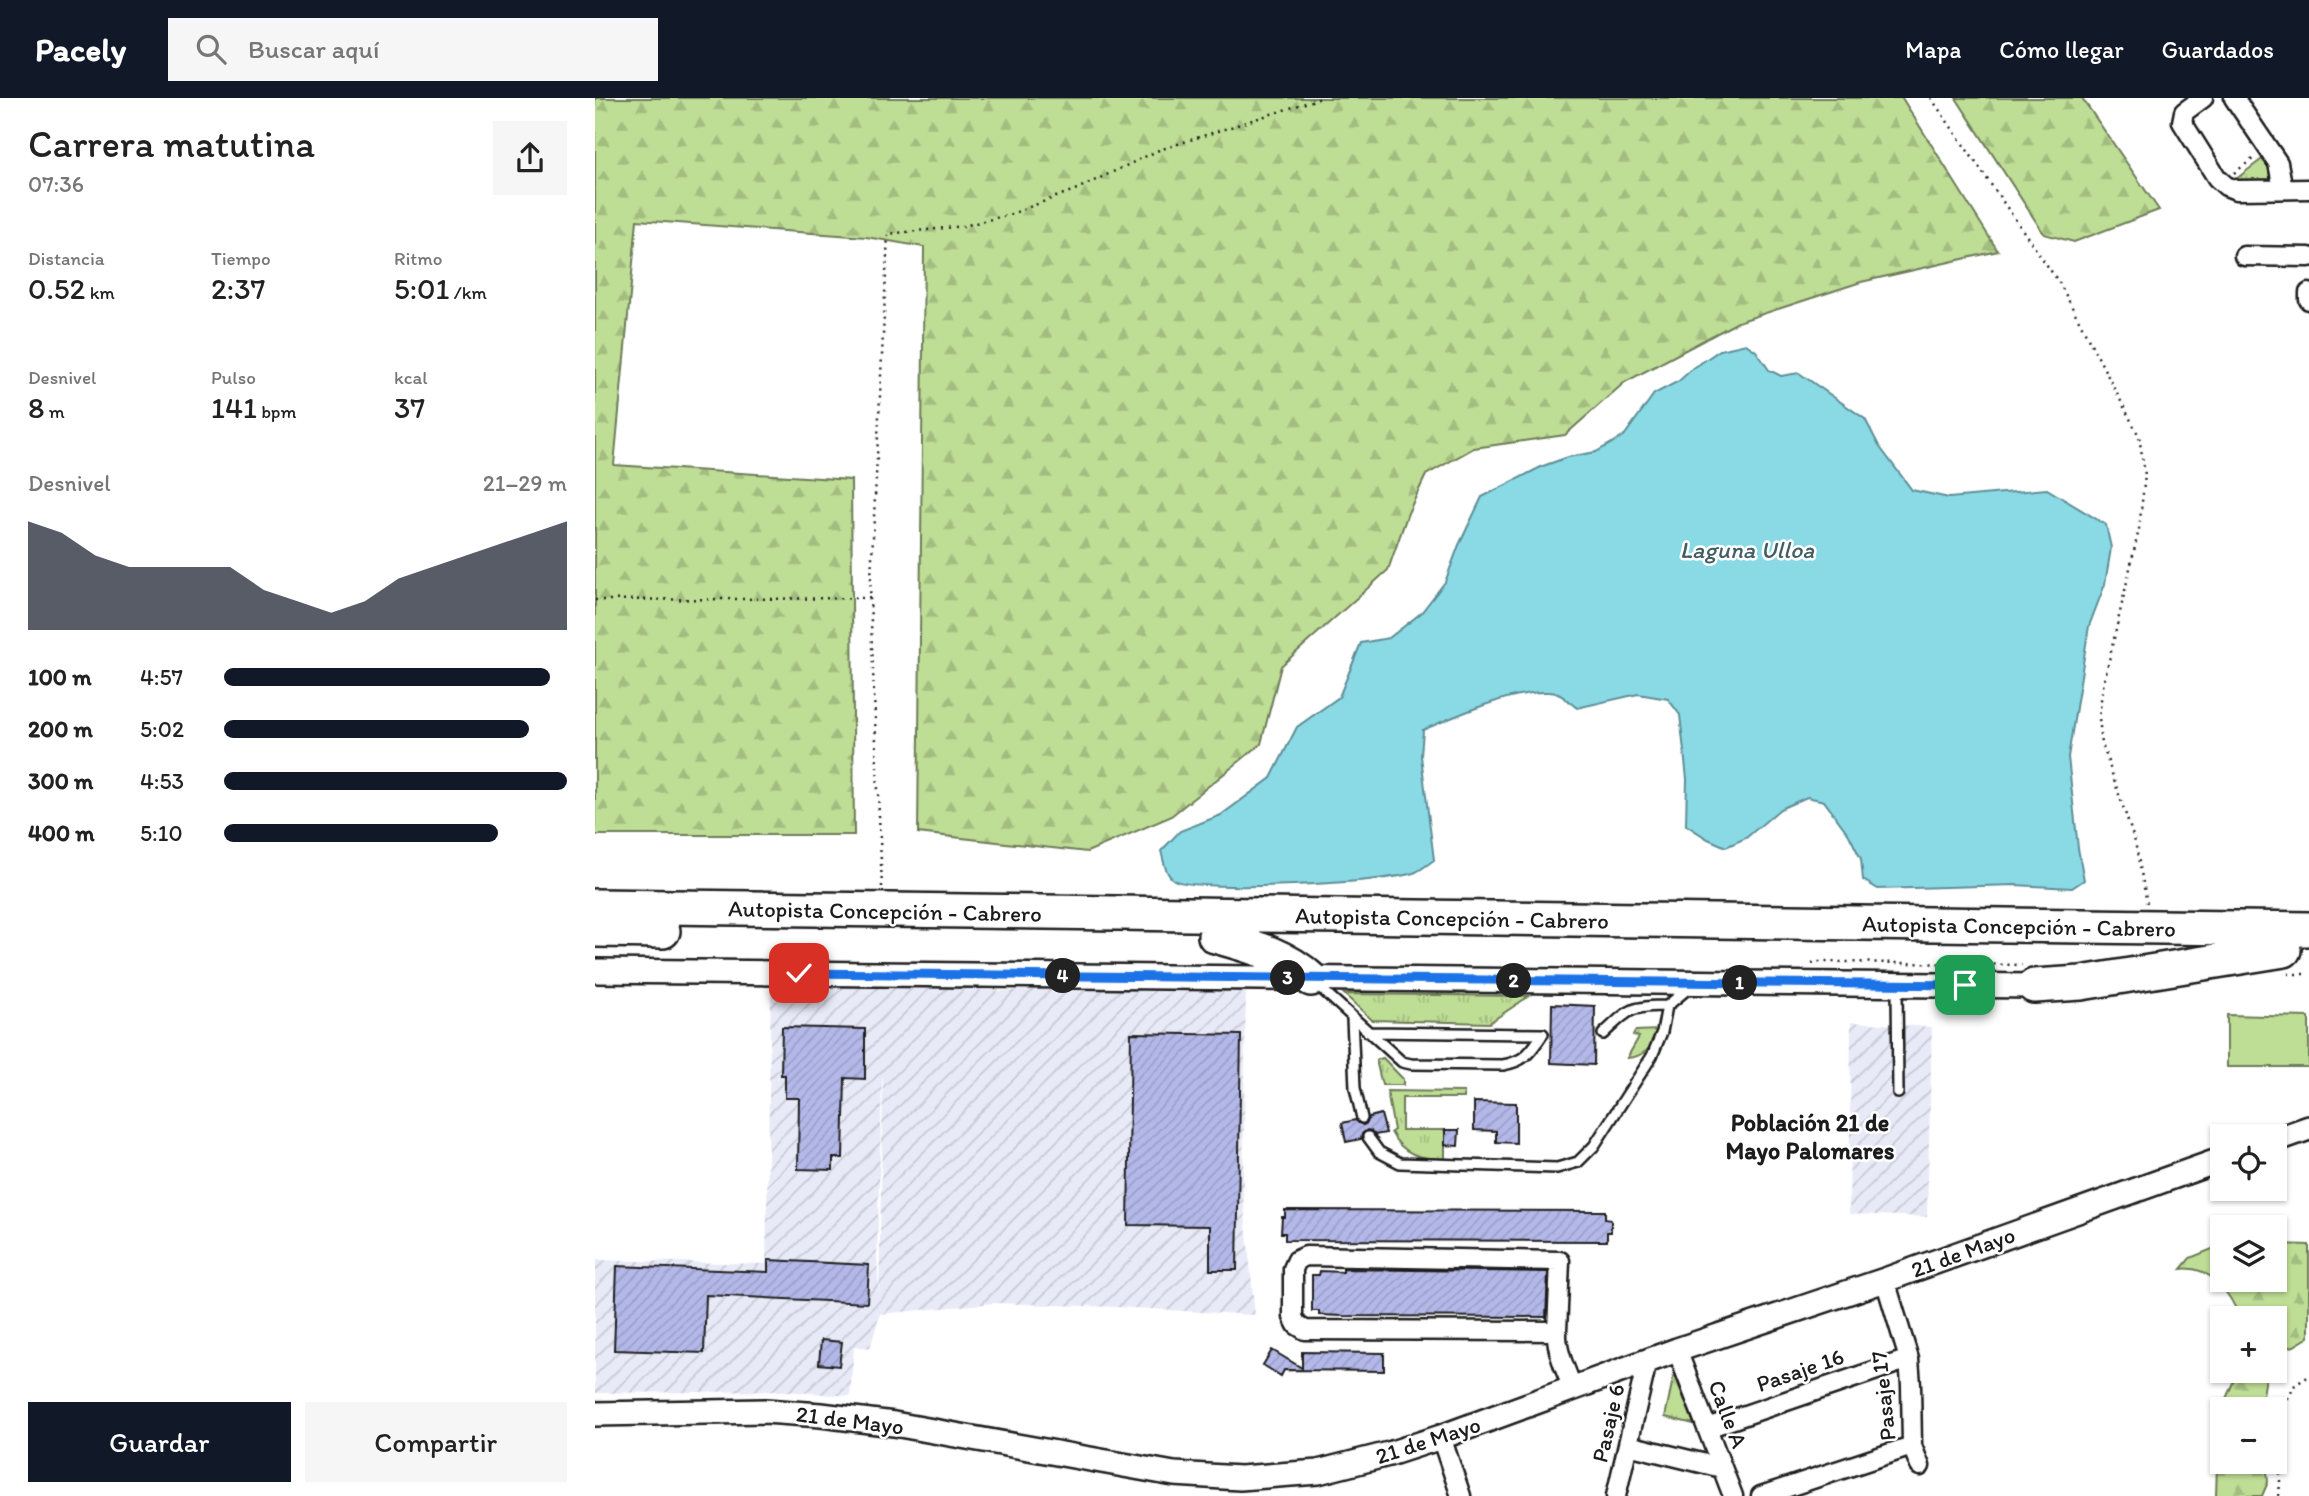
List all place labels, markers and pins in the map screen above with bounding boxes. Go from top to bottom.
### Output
pin [769,943,829,1003]
pin [1935,955,1995,1015]
pin: 4 [1045,958,1081,994]
pin: 3 [1271,960,1305,996]
pin: 2 [1497,964,1531,998]
pin: 1 [1723,966,1757,1001]

